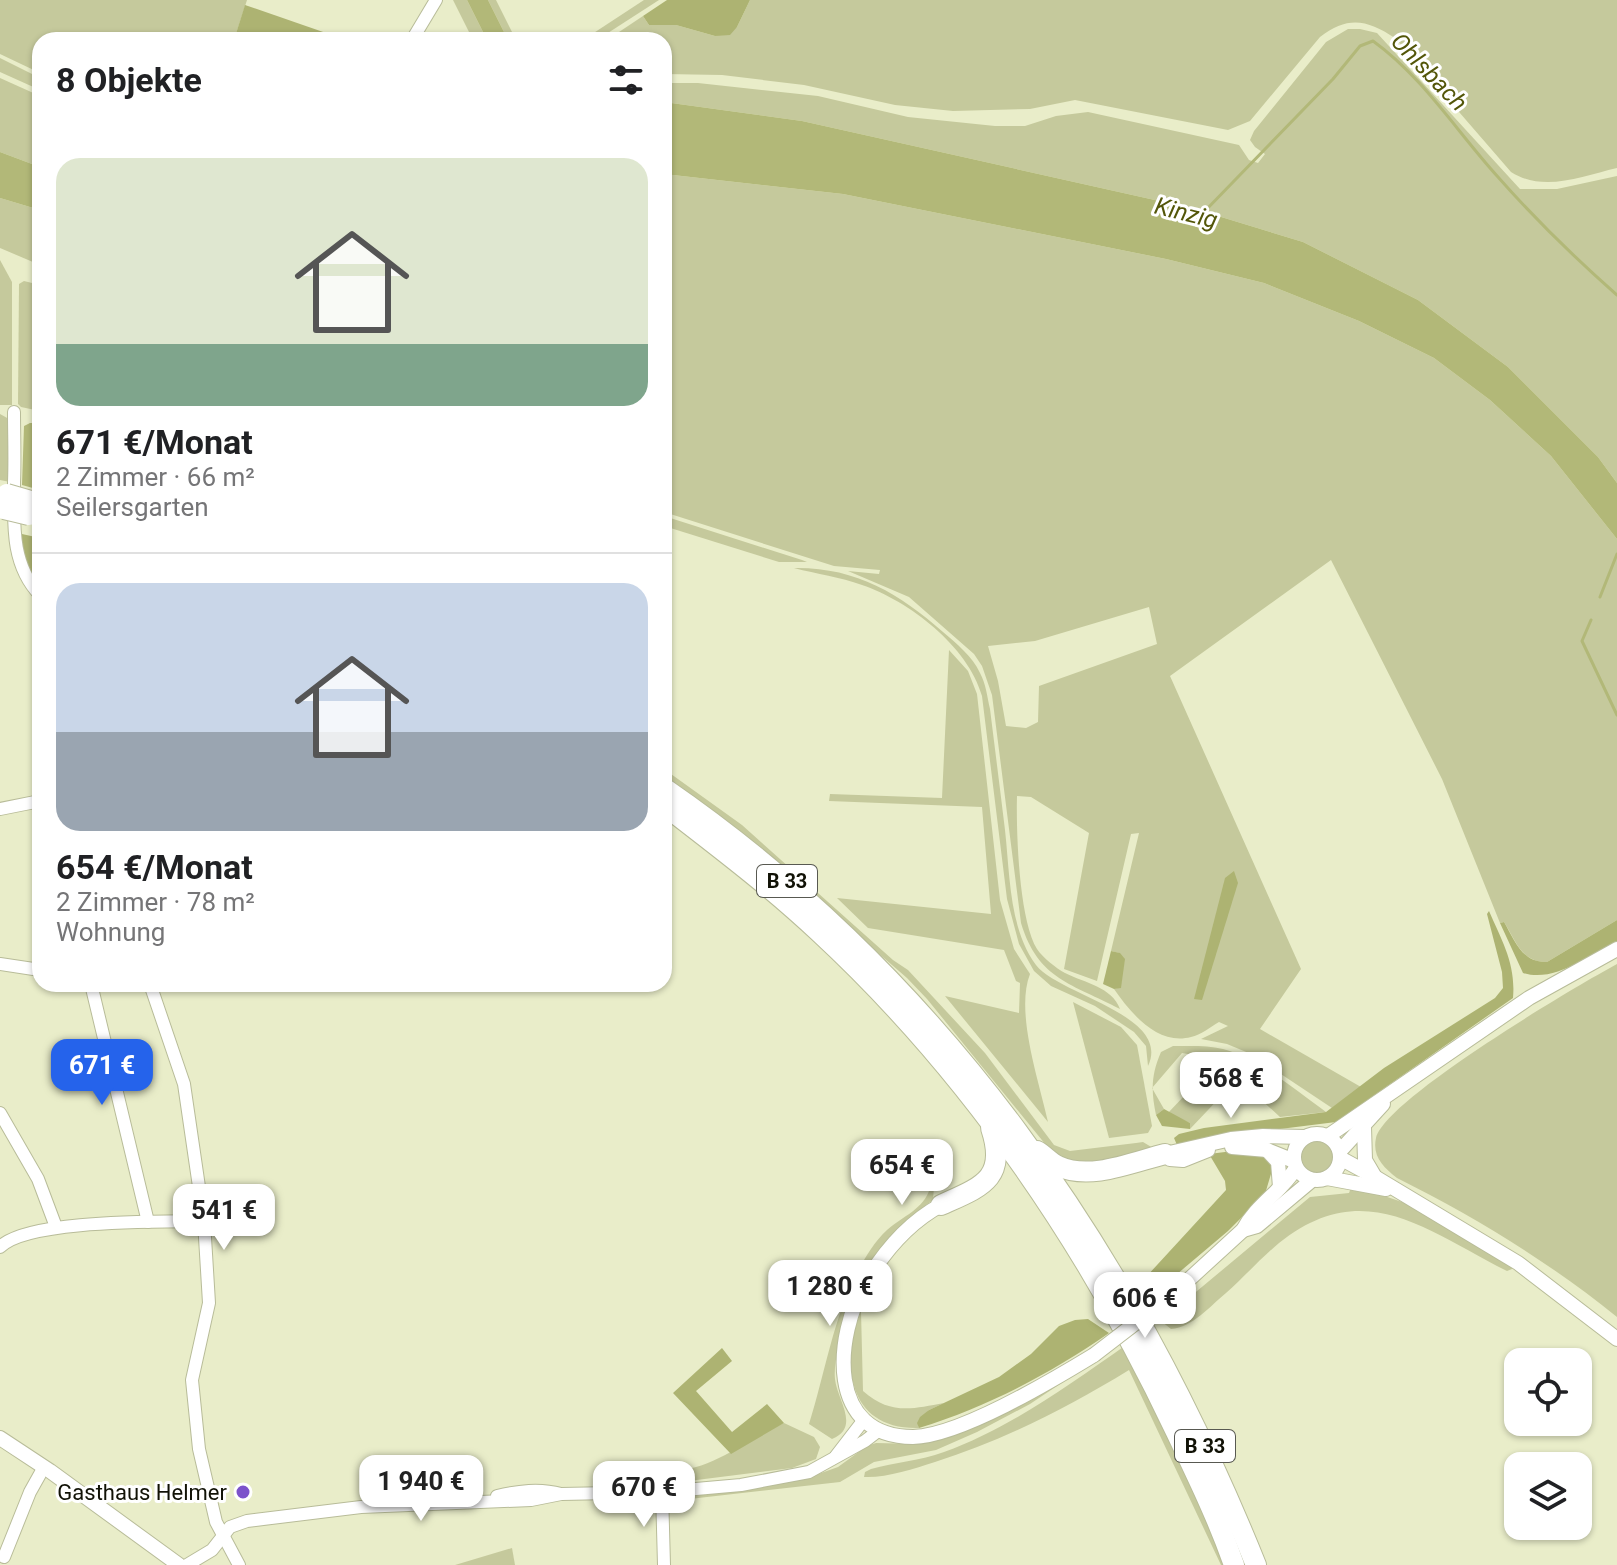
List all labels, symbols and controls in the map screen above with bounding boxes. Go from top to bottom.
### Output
water label: Ohlsbach [1385,27,1473,117]
icon: filters [604,58,648,102]
text: 8 Objekte [56,60,202,100]
water label: Kinzig [1152,192,1220,234]
icon: home [280,210,424,354]
text: 671 €/Monat [56,422,253,462]
text: 2 Zimmer · 66 m² [56,462,255,492]
text: Seilersgarten [56,492,209,522]
icon: home [280,635,424,779]
text: 654 €/Monat [56,847,253,887]
road number: B 33 [757,865,817,897]
text: 2 Zimmer · 78 m² [56,887,255,917]
text: Wohnung [56,917,165,947]
pin: 671 € [46,1039,158,1107]
text: 671 € [69,1050,135,1080]
pin: 568 € [1175,1052,1287,1120]
text: 568 € [1198,1063,1264,1093]
pin: 654 € [846,1139,958,1207]
text: 654 € [869,1150,935,1180]
pin: 541 € [168,1184,280,1252]
text: 541 € [191,1195,257,1225]
pin: 1 280 € [756,1260,904,1328]
text: 1 280 € [786,1271,874,1301]
pin: 606 € [1089,1272,1201,1340]
text: 606 € [1112,1283,1178,1313]
map controls [1504,1348,1592,1540]
button: locate [1504,1348,1592,1436]
road number: B 33 [1175,1430,1235,1462]
button: layers [1504,1452,1592,1540]
pin: 1 940 € [347,1455,495,1523]
pin: 670 € [588,1461,700,1529]
text: 1 940 € [377,1466,465,1496]
text: 670 € [611,1472,677,1502]
place label: Gasthaus Helmer [57,1480,228,1505]
marker: Gasthaus Helmer [234,1483,252,1501]

